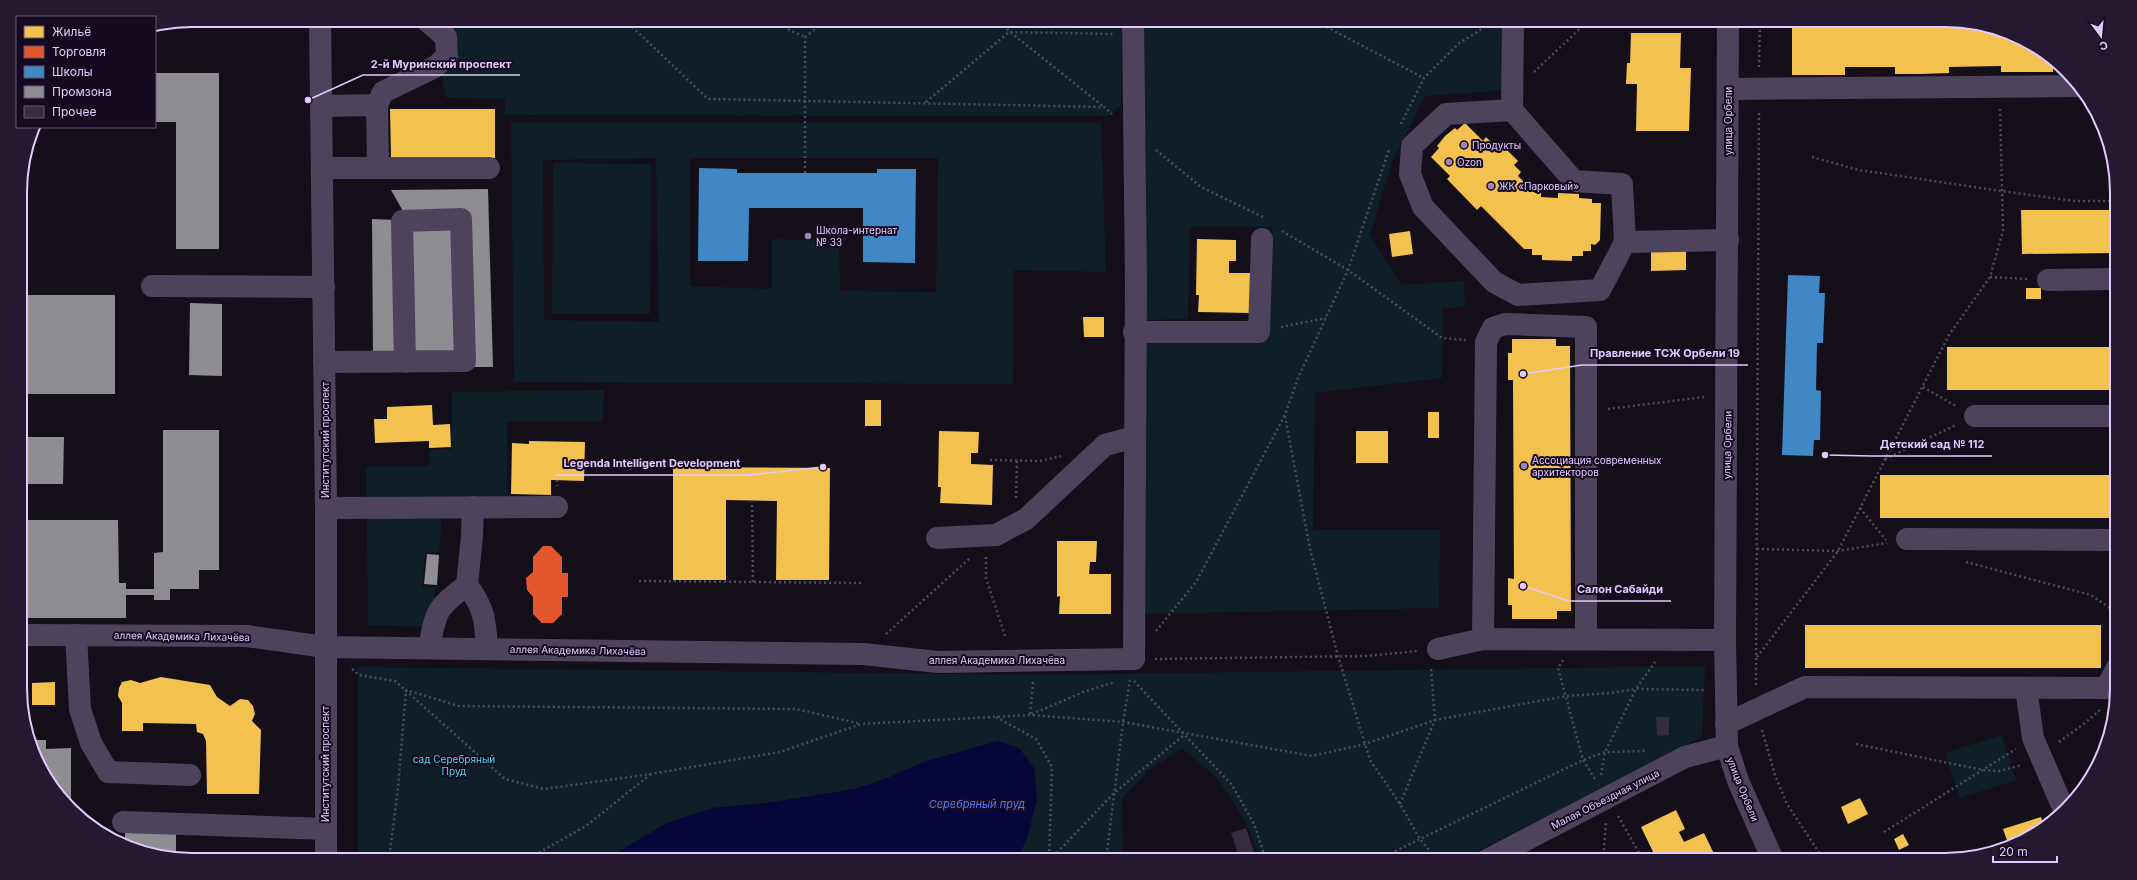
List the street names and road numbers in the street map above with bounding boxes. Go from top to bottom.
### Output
street label: улица Орбели [1722,87,1734,155]
street label: Институтский проспект [319,382,331,498]
street label: улица Орбели [1720,411,1734,479]
street label: аллея Академика Лихачёва [114,629,250,643]
street label: аллея Академика Лихачёва [510,643,646,657]
street label: аллея Академика Лихачёва [929,654,1065,666]
street label: Институтский проспект [319,706,331,822]
street label: улица Орбели [1725,755,1761,823]
street label: Малая Объездная улица [1549,766,1661,832]

